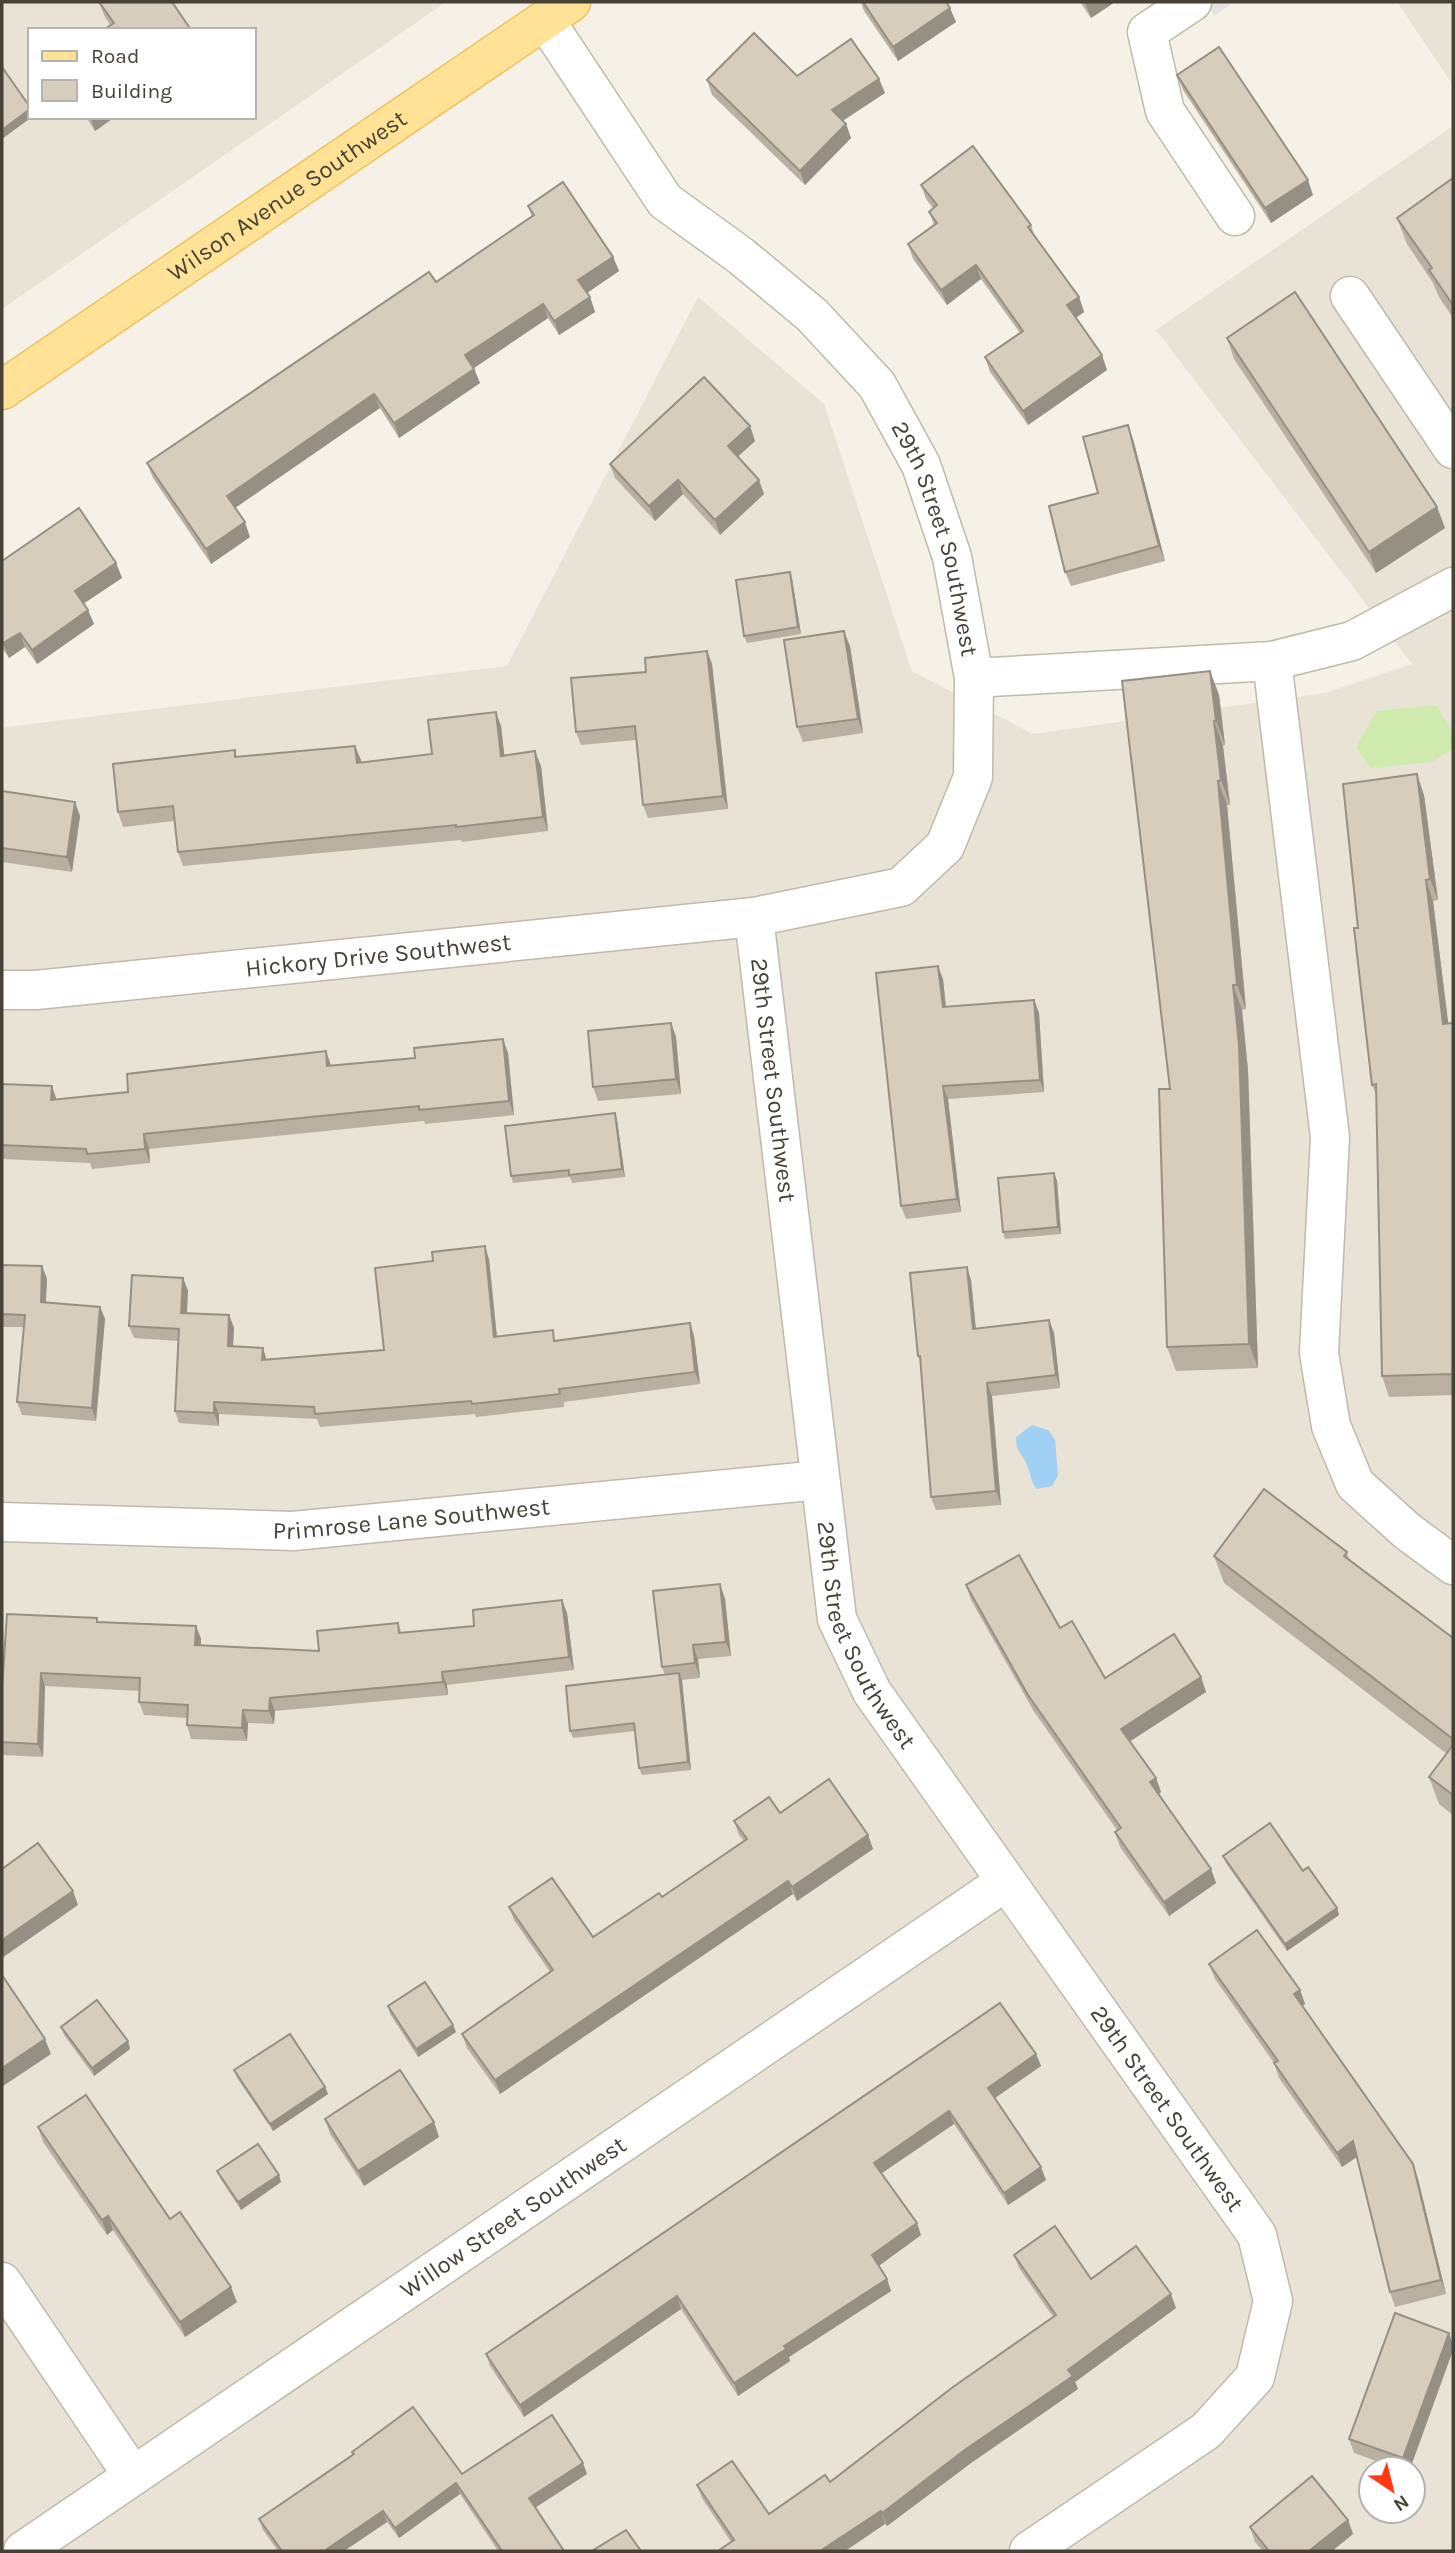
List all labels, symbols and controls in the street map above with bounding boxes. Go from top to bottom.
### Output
legend [28,28,256,119]
text: Road [91,44,139,68]
text: Building [91,79,172,103]
street label: Wilson Avenue Southwest [162,104,412,287]
street label: 29th Street Southwest [886,416,984,659]
street label: Hickory Drive Southwest [244,928,512,983]
street label: 29th Street Southwest [745,956,802,1204]
street label: Primrose Lane Southwest [272,1492,551,1545]
street label: 29th Street Southwest [812,1519,922,1754]
street label: 29th Street Southwest [1085,2000,1250,2217]
street label: Willow Street Southwest [395,2130,631,2304]
north arrow [1357,2455,1427,2525]
text: N [1389,2490,1413,2516]

